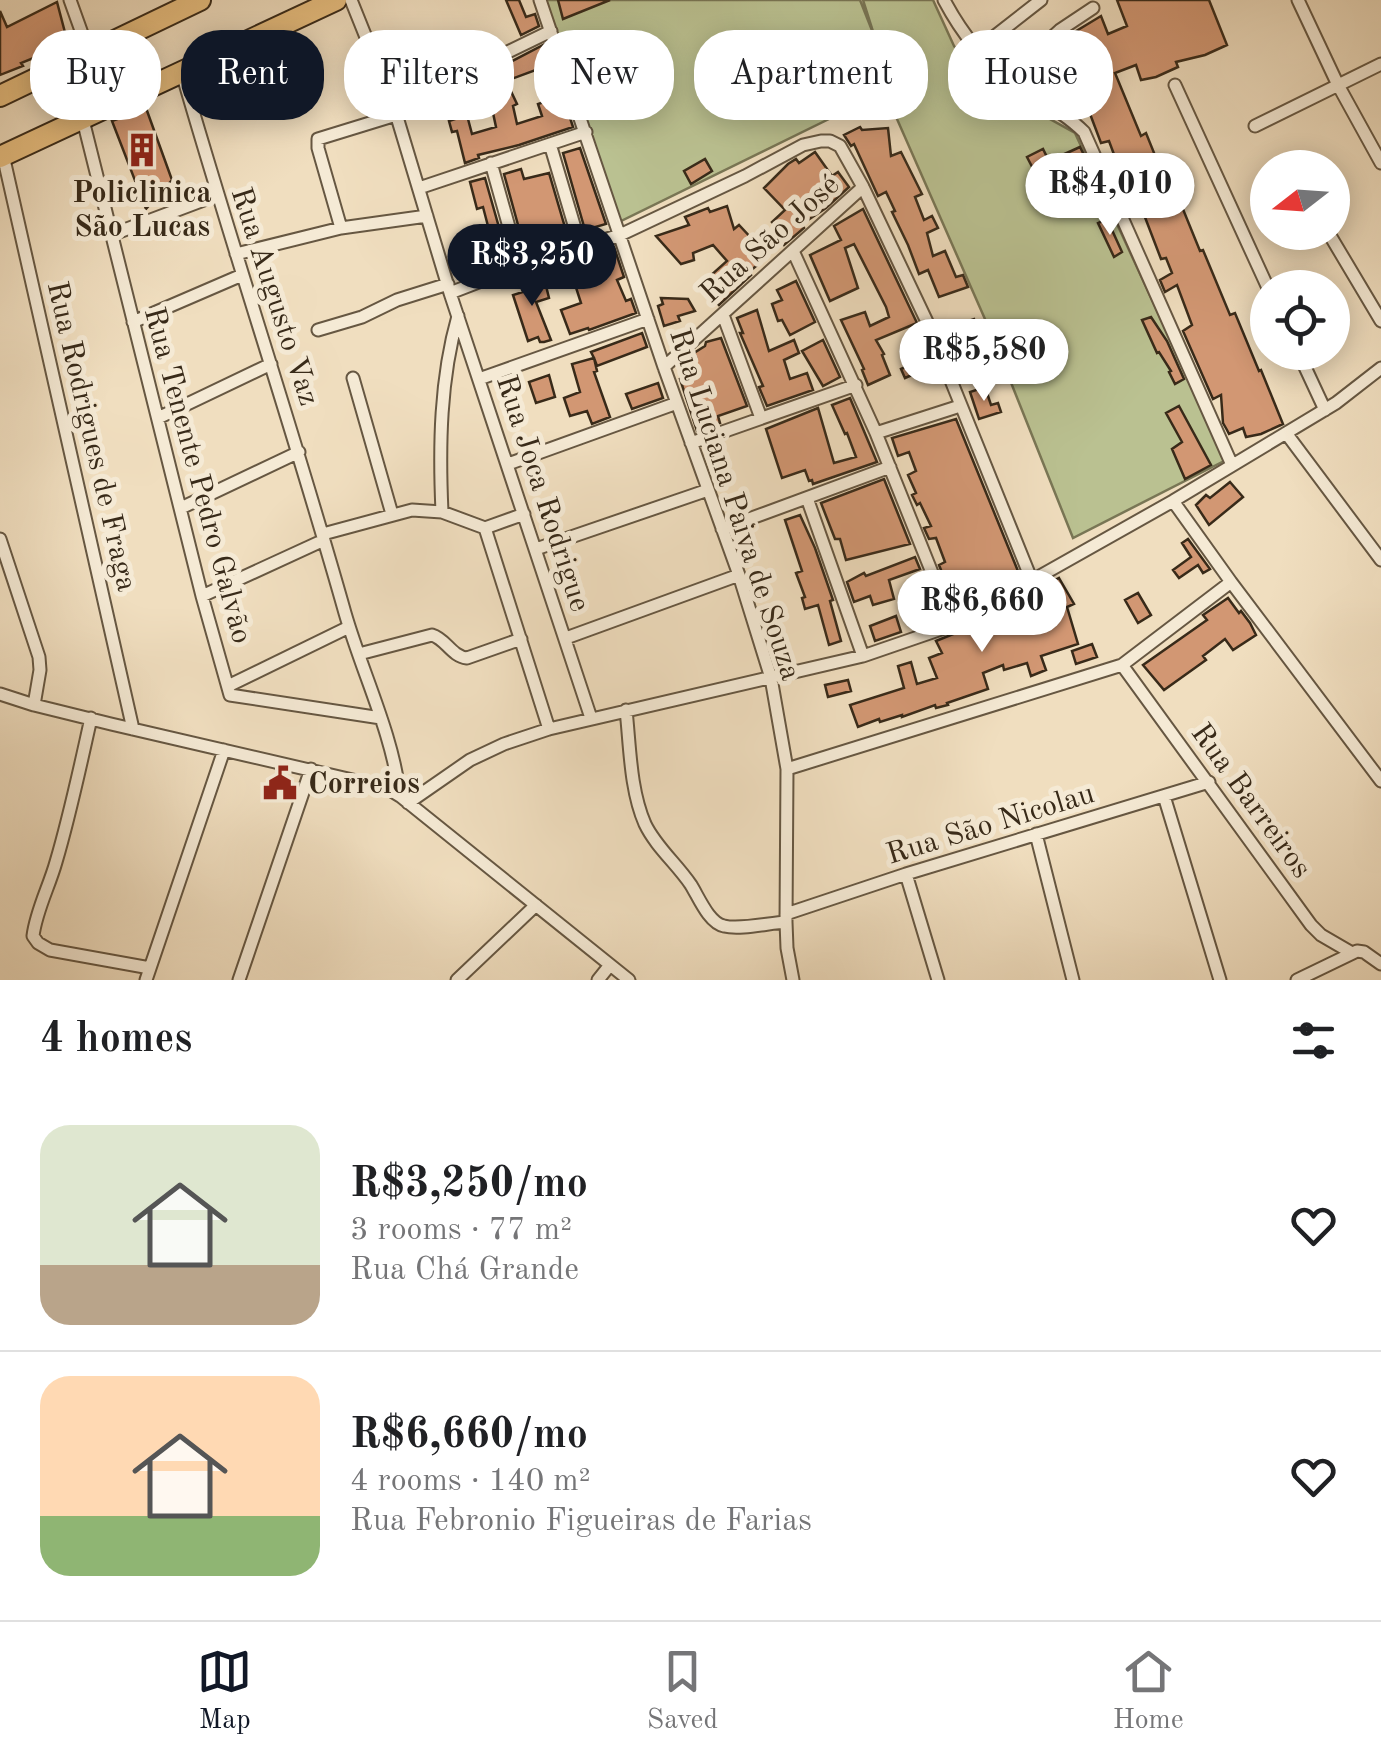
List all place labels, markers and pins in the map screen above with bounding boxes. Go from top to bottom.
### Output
building icon: Policlinica São Lucas [123,131,161,169]
pin: R$4,010 [1018,153,1202,238]
place label: Policlinica São Lucas [72,179,212,243]
pin: R$3,250 [440,224,624,309]
pin: R$5,580 [892,319,1076,404]
pin: R$6,660 [890,570,1074,655]
public building icon: Correios [261,764,299,802]
place label: Correios [308,770,420,800]

